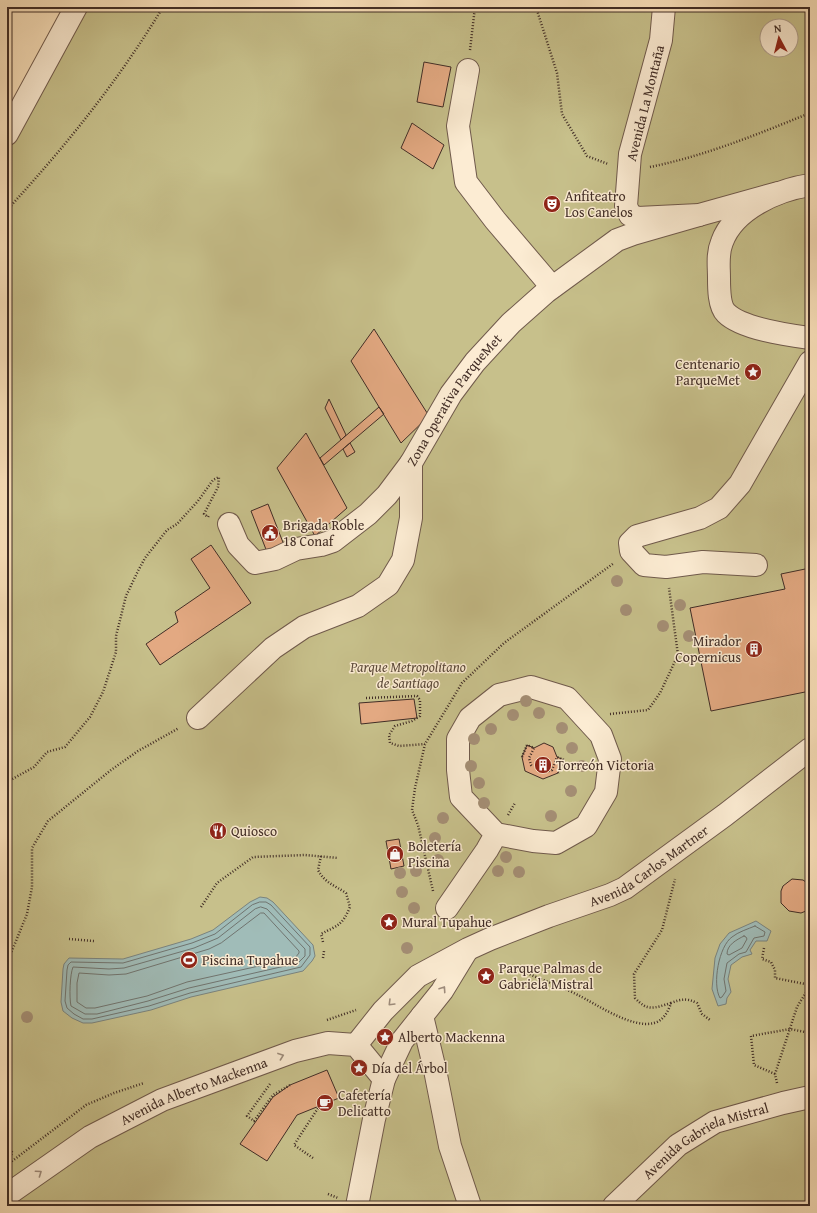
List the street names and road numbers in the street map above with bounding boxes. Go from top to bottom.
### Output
street label: Avenida La Montaña [621,42,669,163]
street label: Zona Operativa ParqueMet [402,329,506,469]
street label: Avenida Carlos Martner [587,820,713,911]
street label: Avenida Alberto Mackenna [117,1052,270,1130]
street label: Avenida Gabriela Mistral [638,1098,771,1184]

